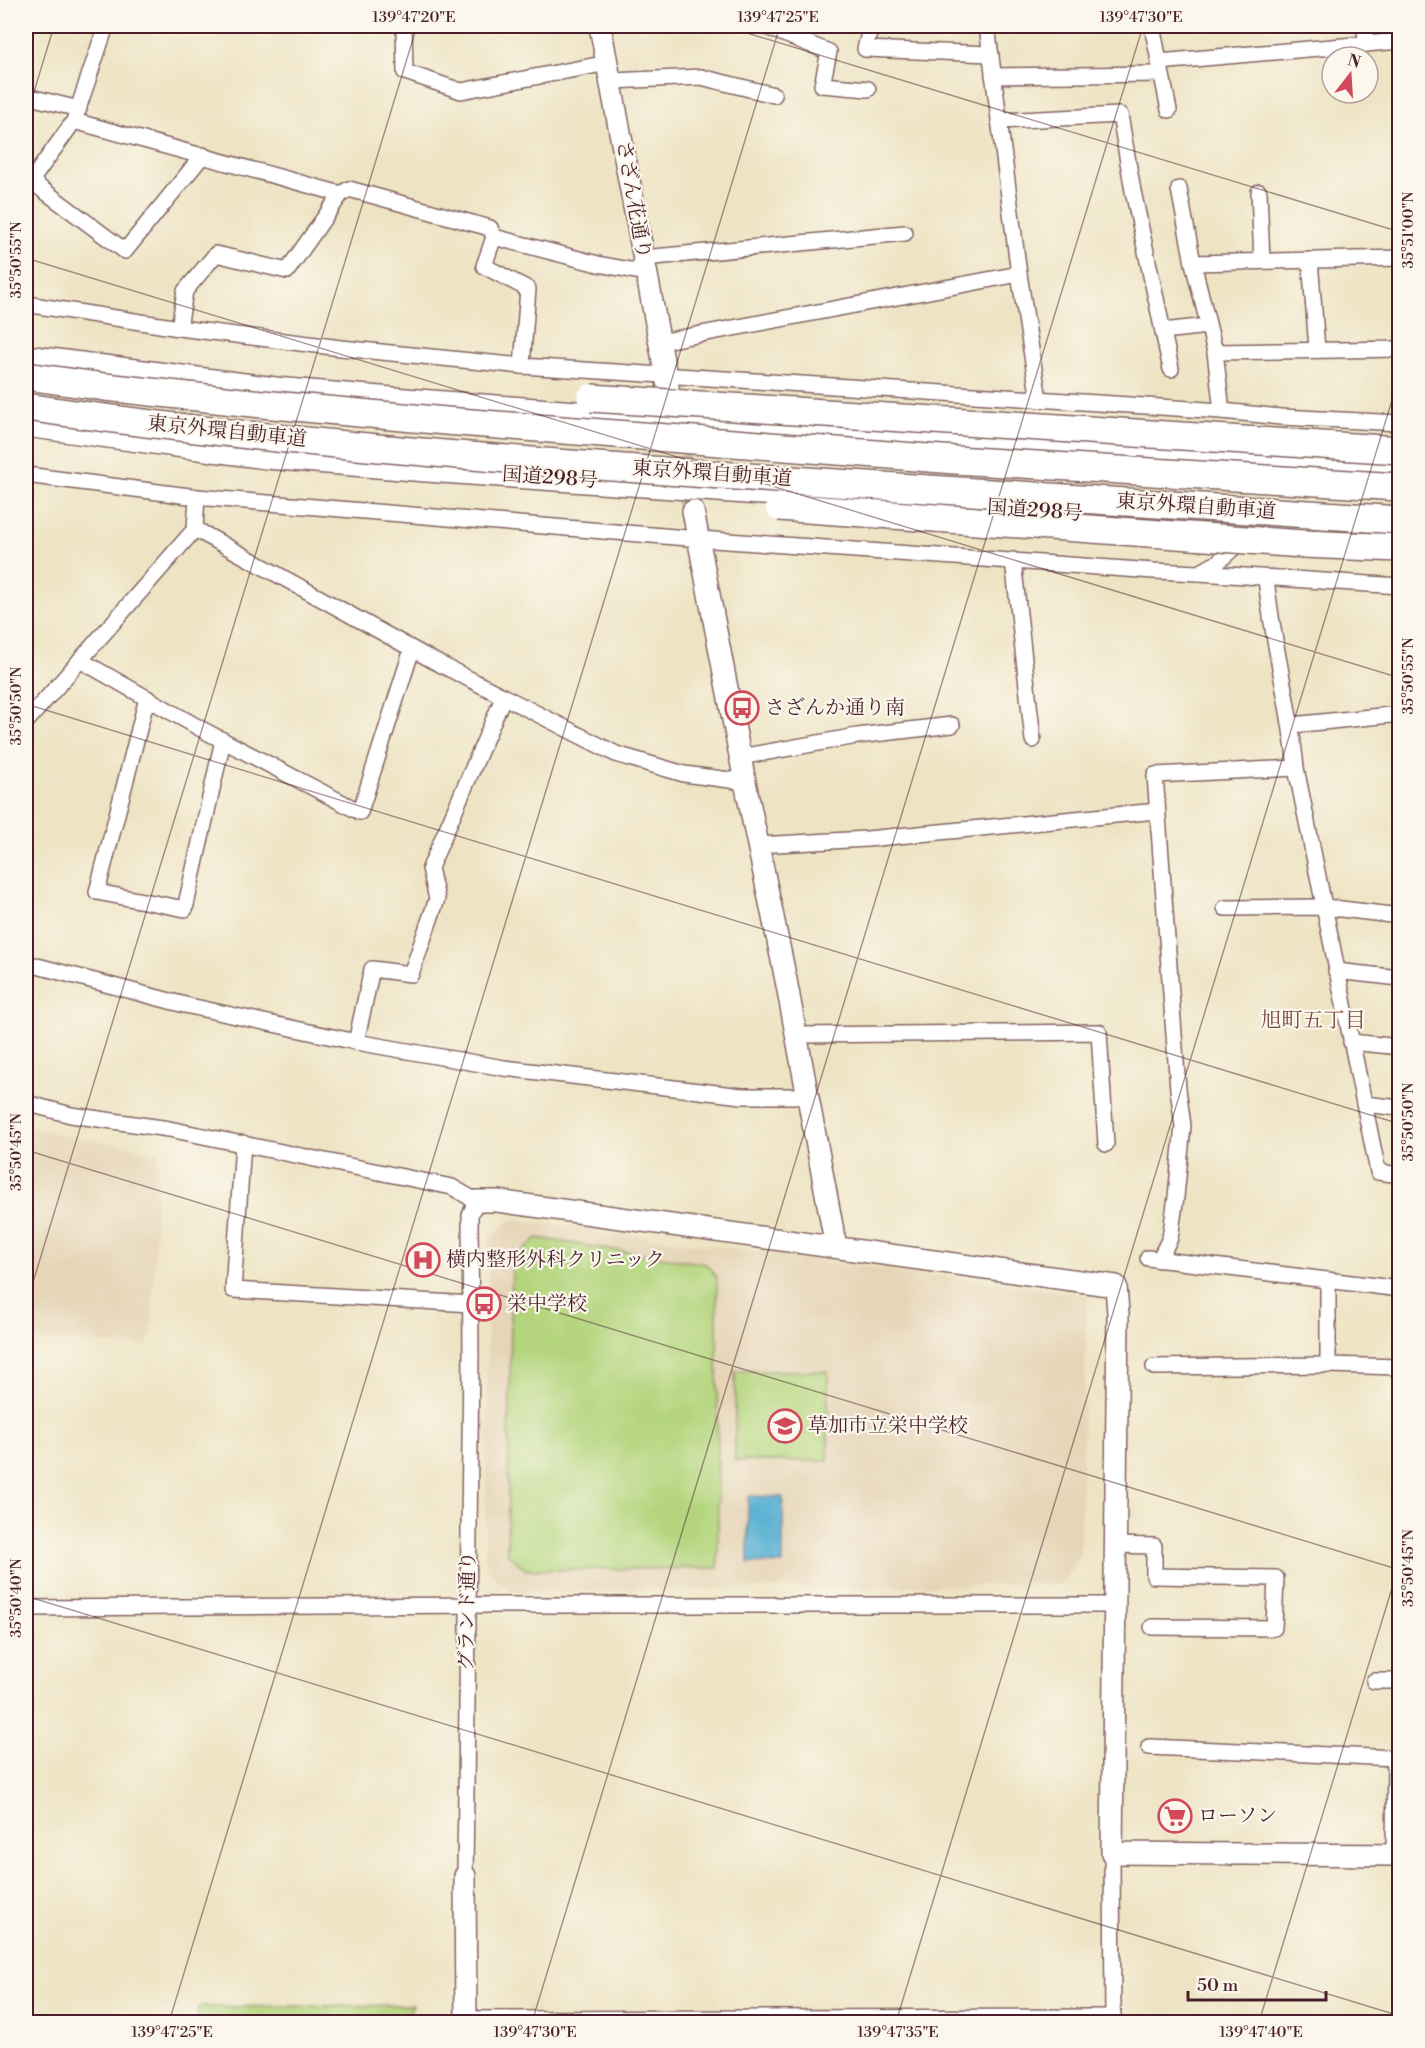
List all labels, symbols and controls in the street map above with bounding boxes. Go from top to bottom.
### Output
text: 139°47'20"E [372,8,456,27]
text: 139°47'25"E [737,8,819,27]
text: 139°47'30"E [1099,8,1183,27]
north arrow [1320,45,1380,105]
text: N [1345,50,1363,73]
street label: さざん花通り [610,139,656,261]
text: 35°51'00"N [1399,191,1418,269]
text: 35°50'55"N [7,221,26,299]
street label: 東京外環自動車道 [146,411,308,453]
street label: 東京外環自動車道 [631,456,793,492]
street label: 国道298号 [501,462,599,494]
street label: 東京外環自動車道 [1115,489,1277,525]
street label: 国道298号 [986,495,1084,527]
text: 35°50'55"N [1399,637,1418,715]
text: 35°50'50"N [7,667,26,745]
bus stop icon: さざんか通り南 [724,690,760,726]
place label: さざんか通り南 [765,696,905,721]
district label: 旭町五丁目 [1261,1008,1366,1034]
text: 35°50'50"N [1399,1083,1418,1161]
text: 35°50'45"N [7,1113,26,1191]
hospital icon: 横内整形外科クリニック [405,1242,441,1278]
place label: 横内整形外科クリニック [446,1248,665,1273]
bus stop icon: 栄中学校 [466,1286,502,1322]
place label: 栄中学校 [507,1292,587,1317]
school or university icon: 草加市立栄中学校 [767,1408,803,1444]
place label: 草加市立栄中学校 [808,1414,968,1439]
text: 35°50'45"N [1399,1529,1418,1607]
street label: グランド通り [454,1551,482,1671]
text: 35°50'40"N [7,1558,26,1638]
supermarket icon: ローソン [1157,1798,1193,1834]
place label: ローソン [1198,1804,1277,1829]
scale bar [1188,1964,1326,2002]
text: 50 m [1197,1974,1239,1997]
text: 139°47'25"E [131,2023,213,2042]
text: 139°47'30"E [493,2023,577,2042]
text: 139°47'35"E [857,2023,939,2042]
text: 139°47'40"E [1219,2023,1303,2042]

